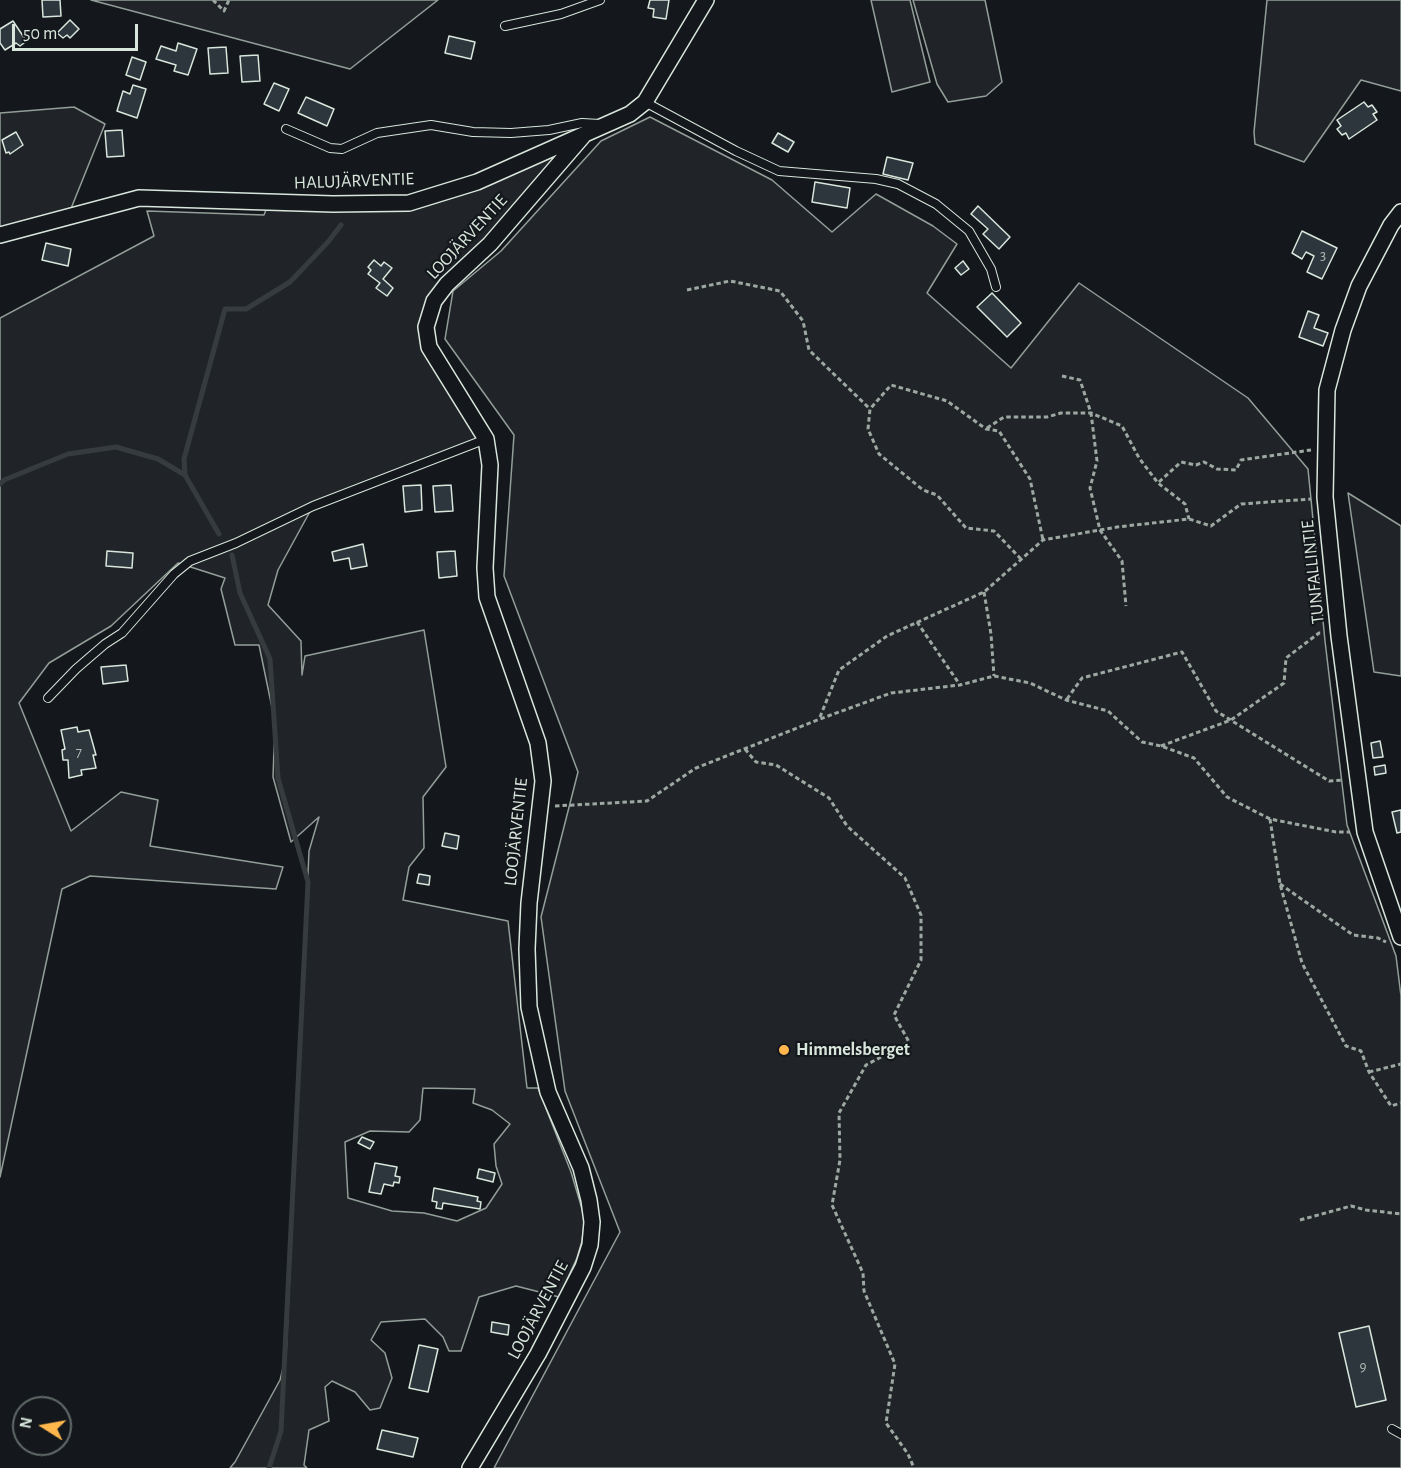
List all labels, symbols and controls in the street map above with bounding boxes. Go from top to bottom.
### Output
scale bar [15,12,141,50]
text: 50 m [23,25,57,43]
street label: HALUJÄRVENTIE [294,168,414,194]
street label: LOOJÄRVENTIE [422,190,512,284]
house number: 3 [1320,246,1326,264]
street label: TUNFALLINTIE [1297,519,1329,625]
house number: 7 [76,743,82,761]
street label: LOOJÄRVENTIE [500,777,532,887]
place label: Himmelsberget [796,1039,910,1061]
marker: Himmelsberget [777,1043,791,1057]
street label: LOOJÄRVENTIE [503,1257,573,1363]
house number: 9 [1359,1357,1367,1375]
north arrow [12,1396,72,1456]
text: N [17,1416,35,1430]

